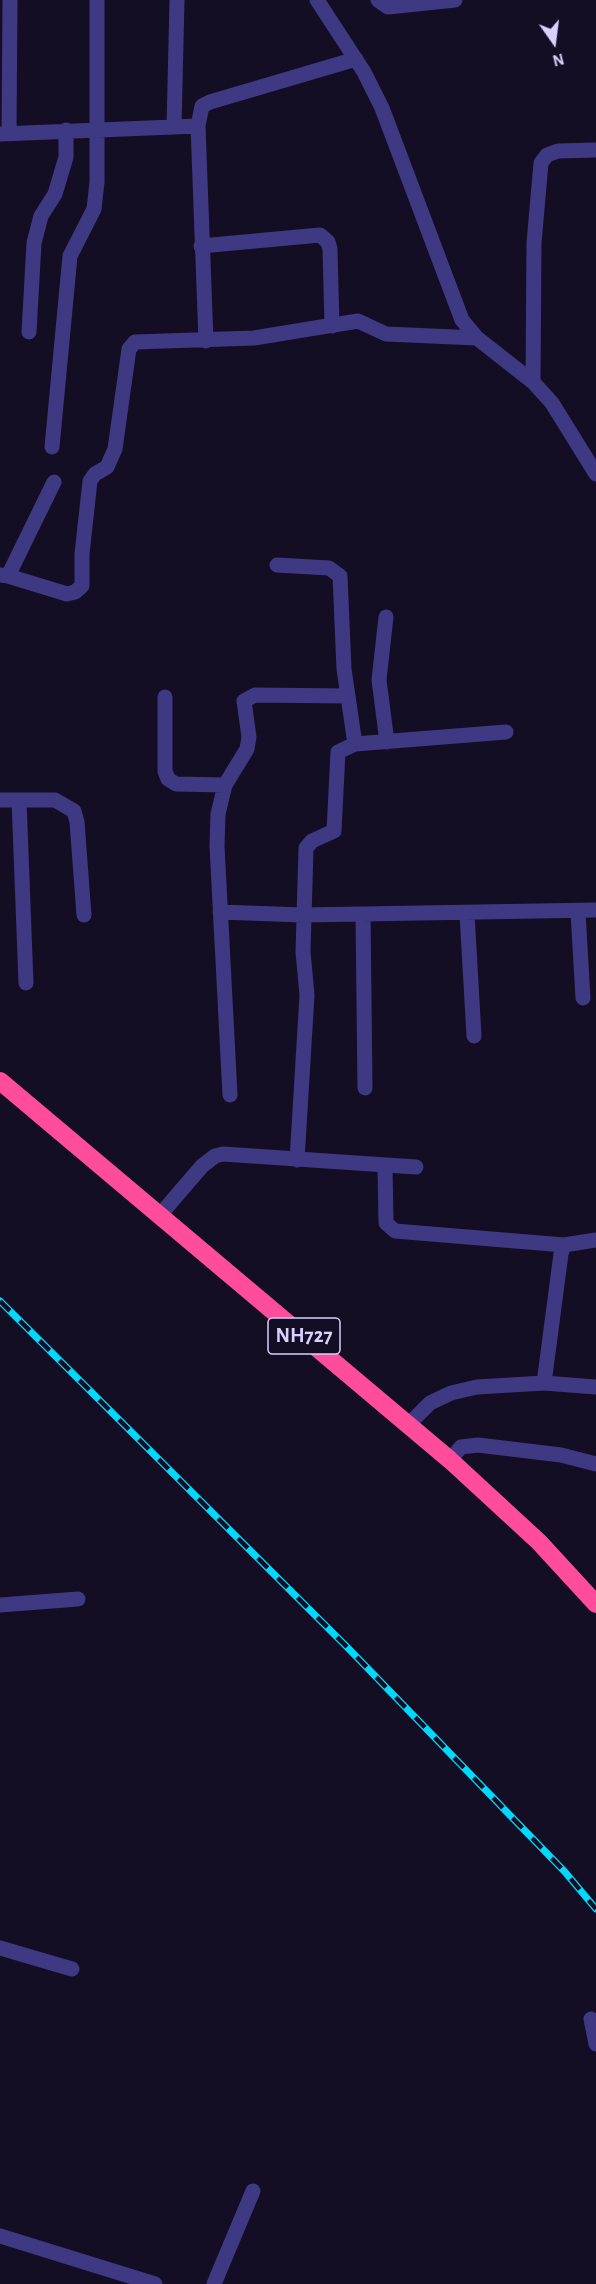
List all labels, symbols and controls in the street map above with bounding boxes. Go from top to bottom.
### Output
north arrow [524,12,584,72]
text: N [551,50,566,69]
road number: NH727 [268,1318,340,1354]

